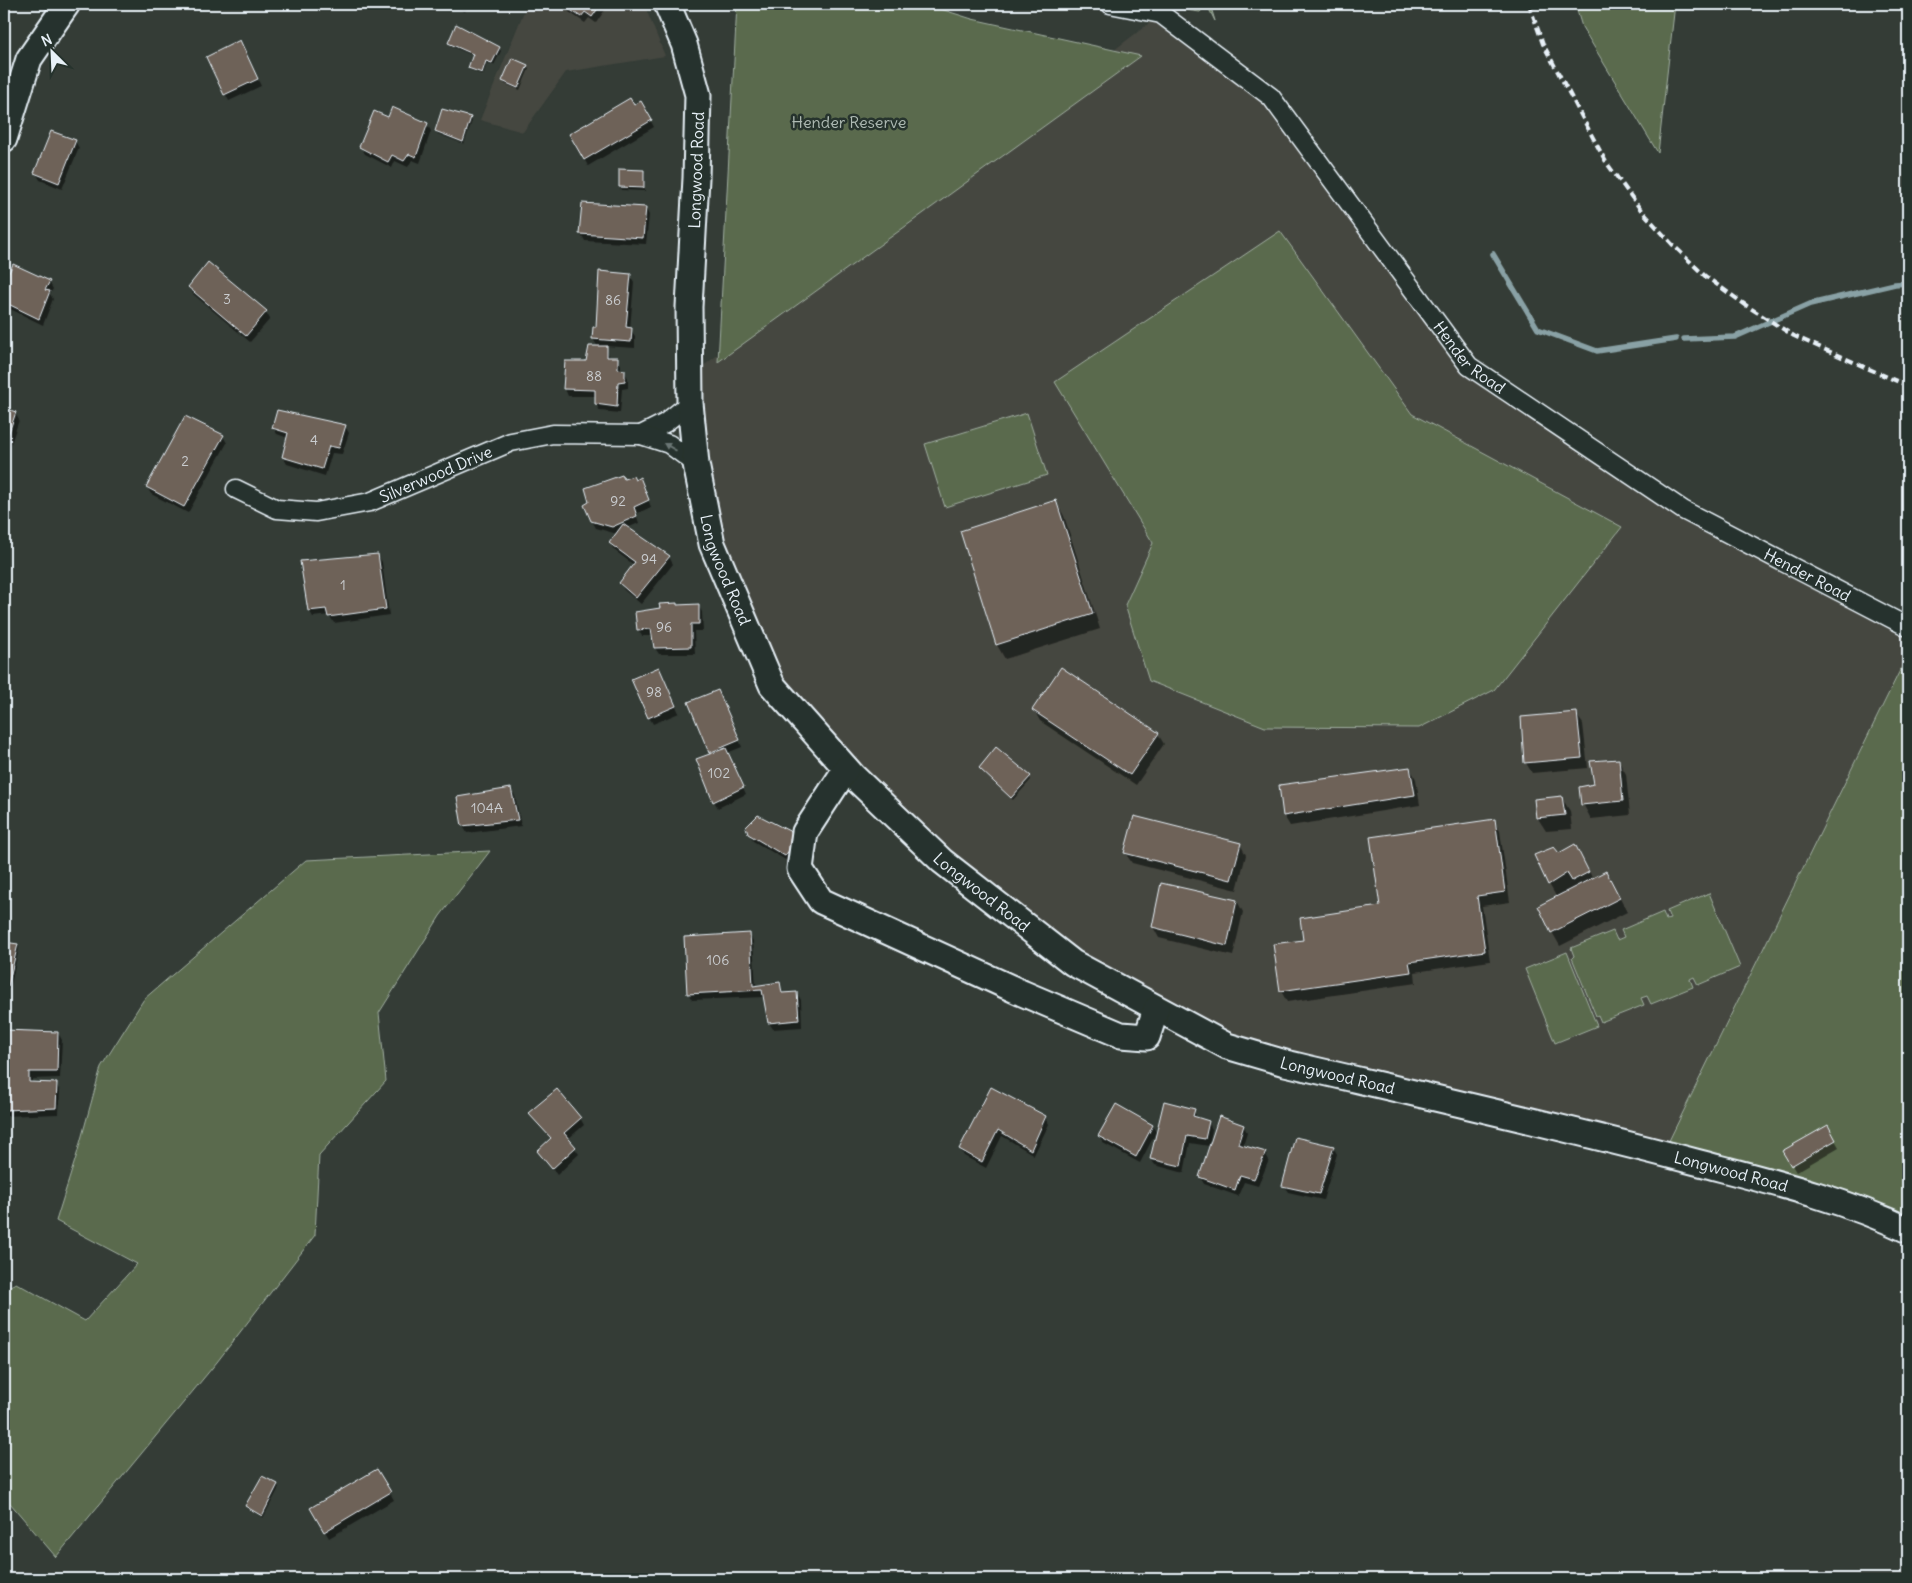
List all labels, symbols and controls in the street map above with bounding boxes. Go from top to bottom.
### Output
north arrow [28,28,78,78]
text: N [39,30,55,50]
street label: Longwood Road [684,111,708,229]
park label: Hender Reserve [792,112,906,132]
house number: 3 [223,290,231,308]
house number: 86 [605,291,621,309]
street label: Hender Road [1429,317,1509,398]
house number: 88 [586,367,602,385]
house number: 4 [310,431,318,449]
street label: Silverwood Drive [376,441,495,507]
one-way arrow [664,442,677,451]
house number: 2 [181,452,189,470]
house number: 92 [610,492,626,510]
street label: Longwood Road [696,513,755,628]
street label: Hender Road [1761,544,1854,606]
house number: 94 [641,550,657,568]
house number: 1 [340,576,346,594]
house number: 96 [656,618,672,636]
house number: 98 [646,683,662,701]
house number: 102 [708,764,731,782]
house number: 104A [471,799,503,817]
street label: Longwood Road [929,848,1034,936]
house number: 106 [707,951,729,969]
street label: Longwood Road [1278,1052,1397,1098]
street label: Longwood Road [1672,1147,1790,1196]

